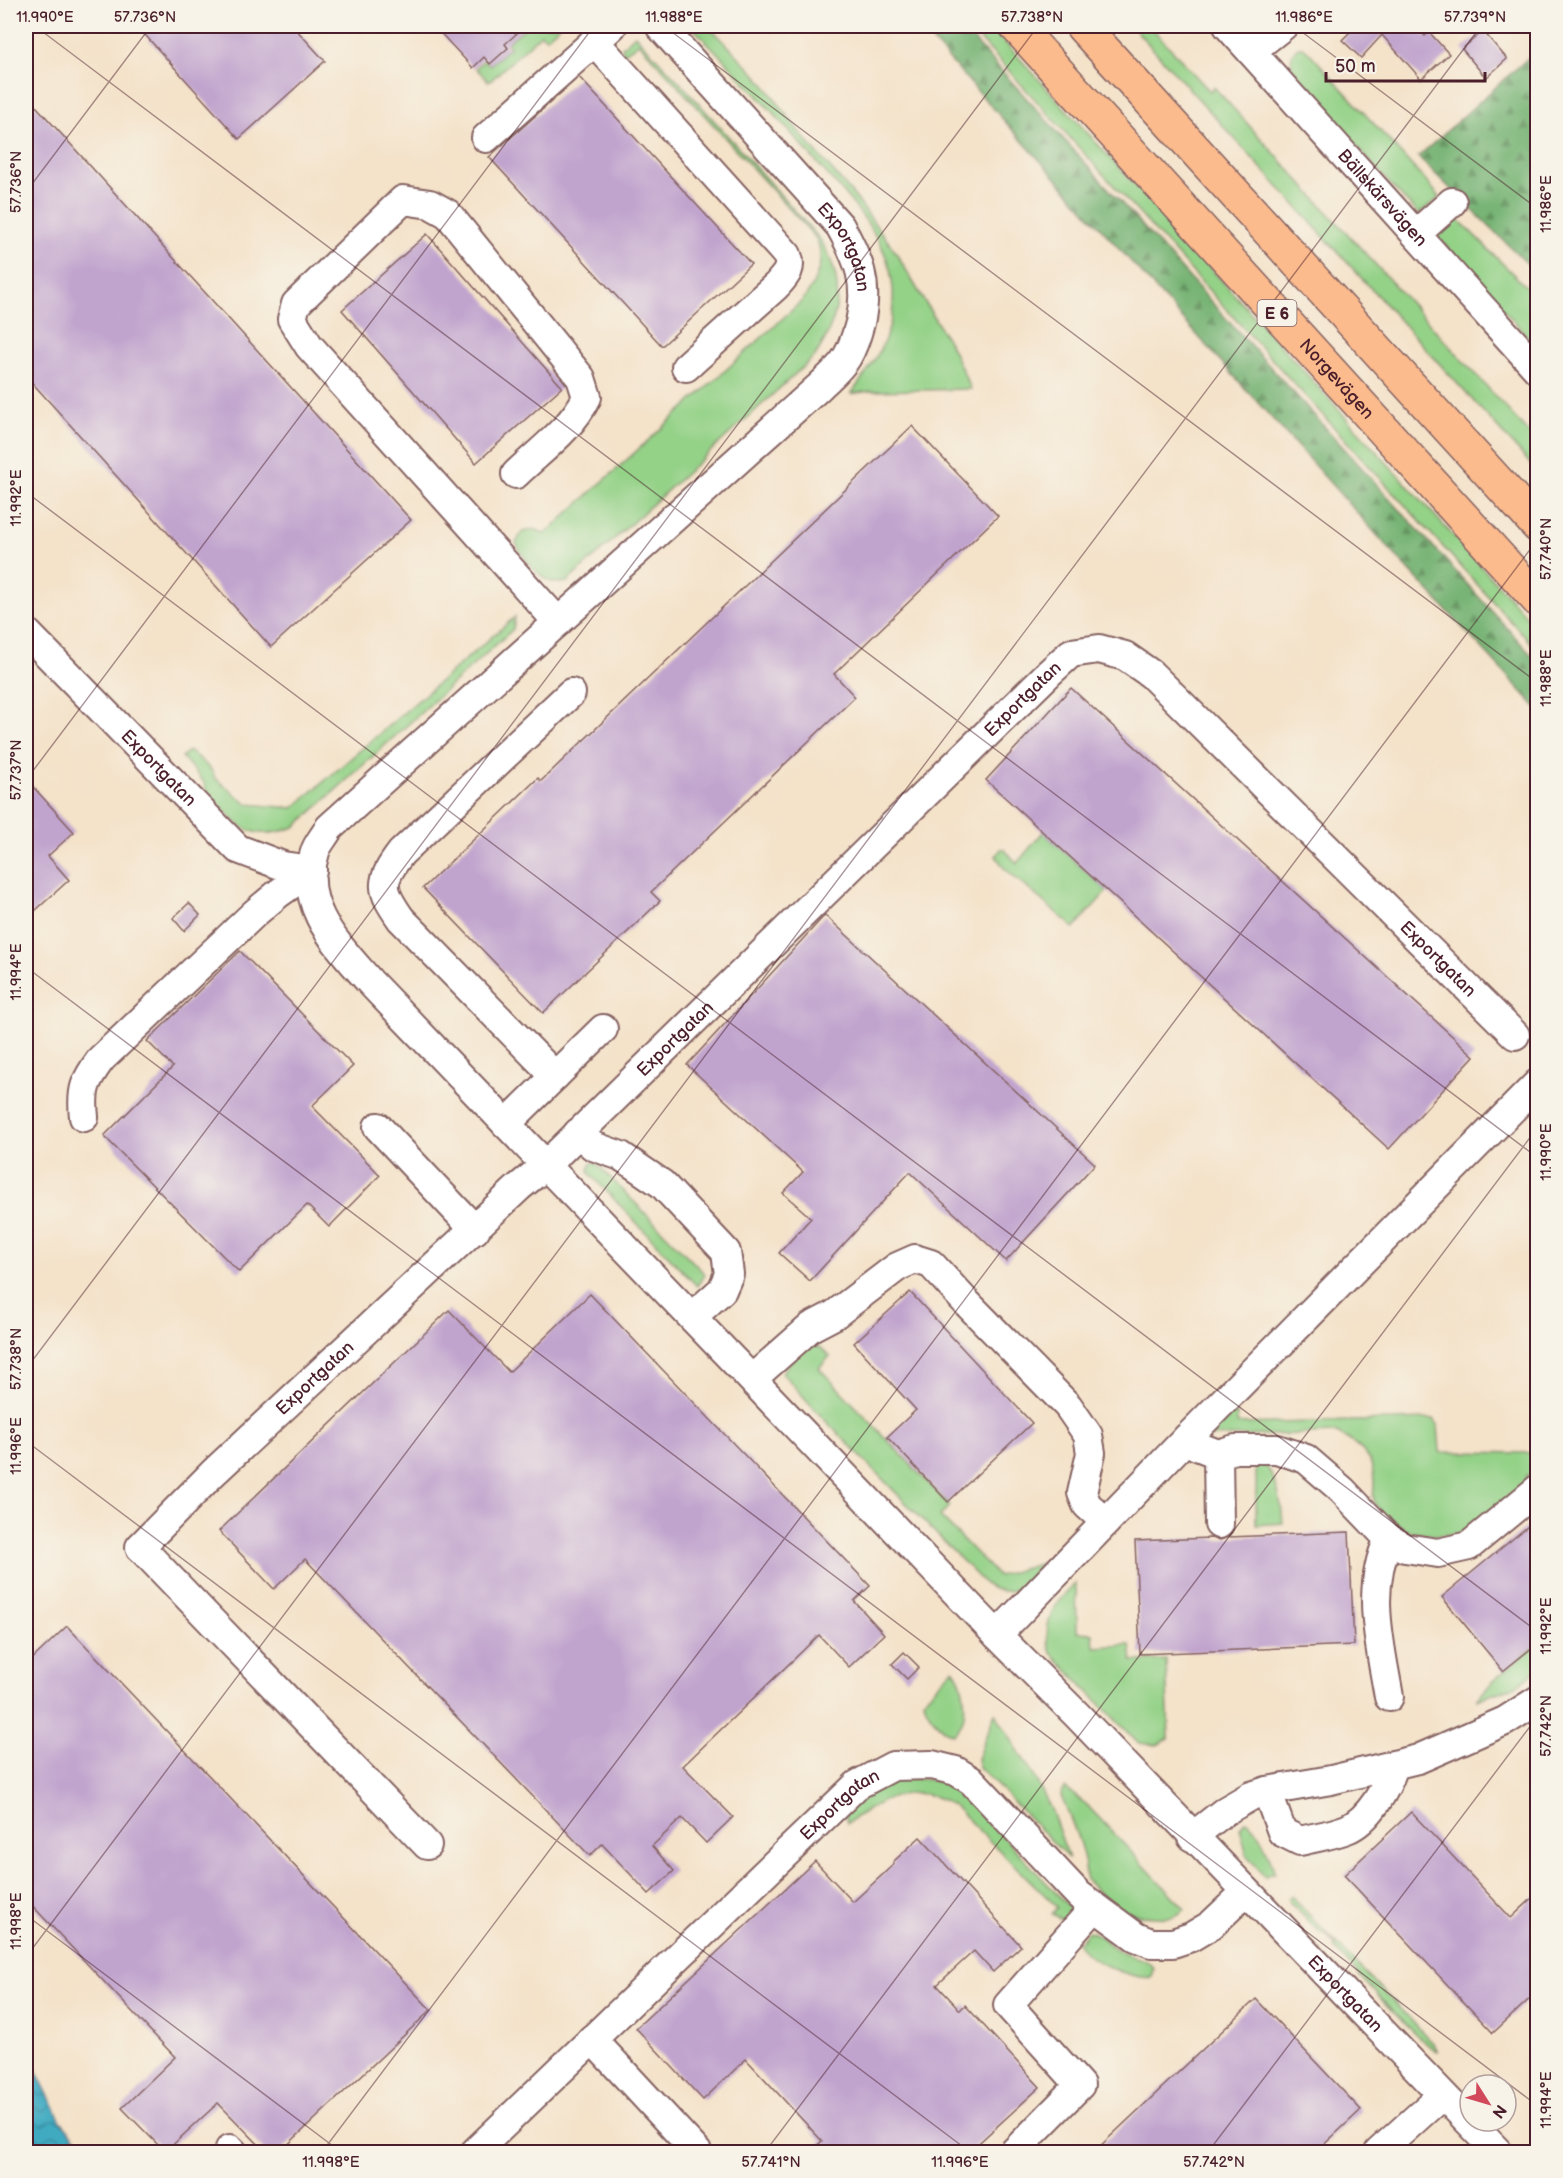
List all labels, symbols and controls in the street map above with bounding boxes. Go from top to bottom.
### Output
text: 11.990°E [16,8,74,27]
text: 57.736°N [114,8,176,27]
text: 11.988°E [645,8,703,27]
text: 57.738°N [1001,8,1063,27]
text: 11.986°E [1275,8,1333,27]
text: 57.739°N [1444,8,1506,27]
scale bar [1326,45,1485,83]
text: 50 m [1335,56,1376,77]
street label: Bällskärsvägen [1333,145,1431,251]
text: 57.736°N [7,151,26,213]
text: 11.986°E [1537,175,1556,233]
street label: Exportgatan [813,198,873,293]
road number: E 6 [1258,300,1296,326]
street label: Norgevägen [1295,335,1378,424]
text: 11.992°E [7,469,26,527]
text: 57.740°N [1537,518,1556,580]
text: 11.988°E [1537,649,1556,707]
street label: Exportgatan [980,657,1066,741]
street label: Exportgatan [116,726,200,811]
text: 57.737°N [7,739,26,801]
street label: Exportgatan [1395,917,1480,1001]
text: 11.994°E [7,943,26,1001]
street label: Exportgatan [633,997,718,1081]
text: 11.990°E [1537,1123,1556,1181]
text: 57.738°N [7,1328,26,1390]
street label: Exportgatan [272,1337,358,1420]
text: 11.996°E [7,1417,26,1475]
text: 11.992°E [1537,1597,1556,1655]
text: 57.742°N [1537,1695,1556,1757]
street label: Exportgatan [796,1765,883,1845]
text: 11.998°E [7,1892,26,1950]
street label: Exportgatan [1303,1951,1387,2037]
text: 11.994°E [1537,2071,1556,2129]
north arrow [1458,2073,1518,2133]
text: N [1488,2101,1510,2122]
text: 11.998°E [302,2153,360,2172]
text: 57.741°N [741,2153,801,2172]
text: 11.996°E [931,2153,989,2172]
text: 57.742°N [1183,2153,1245,2172]

